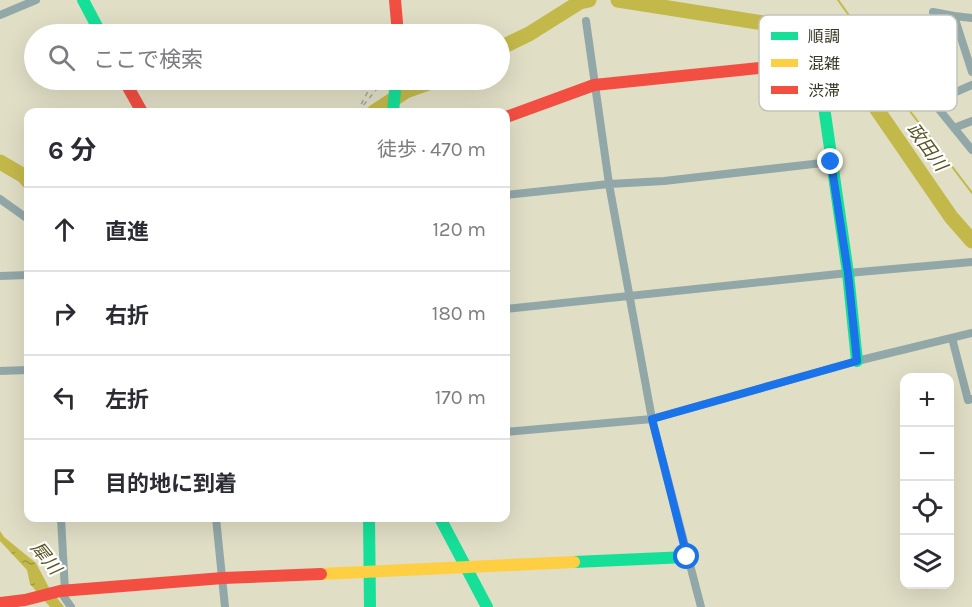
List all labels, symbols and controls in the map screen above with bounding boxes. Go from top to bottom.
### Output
legend [759,15,957,111]
search box [24,24,510,90]
text: 順調 [808,27,840,46]
icon: search [45,41,78,74]
text: ここで検索 [93,47,203,73]
text: 混雑 [808,54,840,73]
text: 渋滞 [808,81,840,100]
water label: 政田川 [902,119,953,177]
text: 6 分 [48,135,96,166]
text: 徒歩 · 470 m [377,138,486,161]
route end [817,148,843,174]
icon: ahead [48,213,81,246]
text: 120 m [432,218,486,241]
text: 直進 [105,219,149,245]
icon: right [48,297,81,330]
text: 180 m [432,302,486,325]
text: 右折 [105,303,149,329]
map controls [900,373,954,589]
button: + [900,373,954,427]
icon: left [48,381,81,414]
text: 170 m [435,386,486,409]
text: 左折 [105,387,149,413]
button: − [900,427,954,481]
icon: arrive [48,465,81,498]
text: 目的地に到着 [105,471,237,497]
button: locate [900,481,954,535]
button: layers [900,535,954,589]
water label: 犀川 [26,537,67,580]
route start [673,543,699,569]

